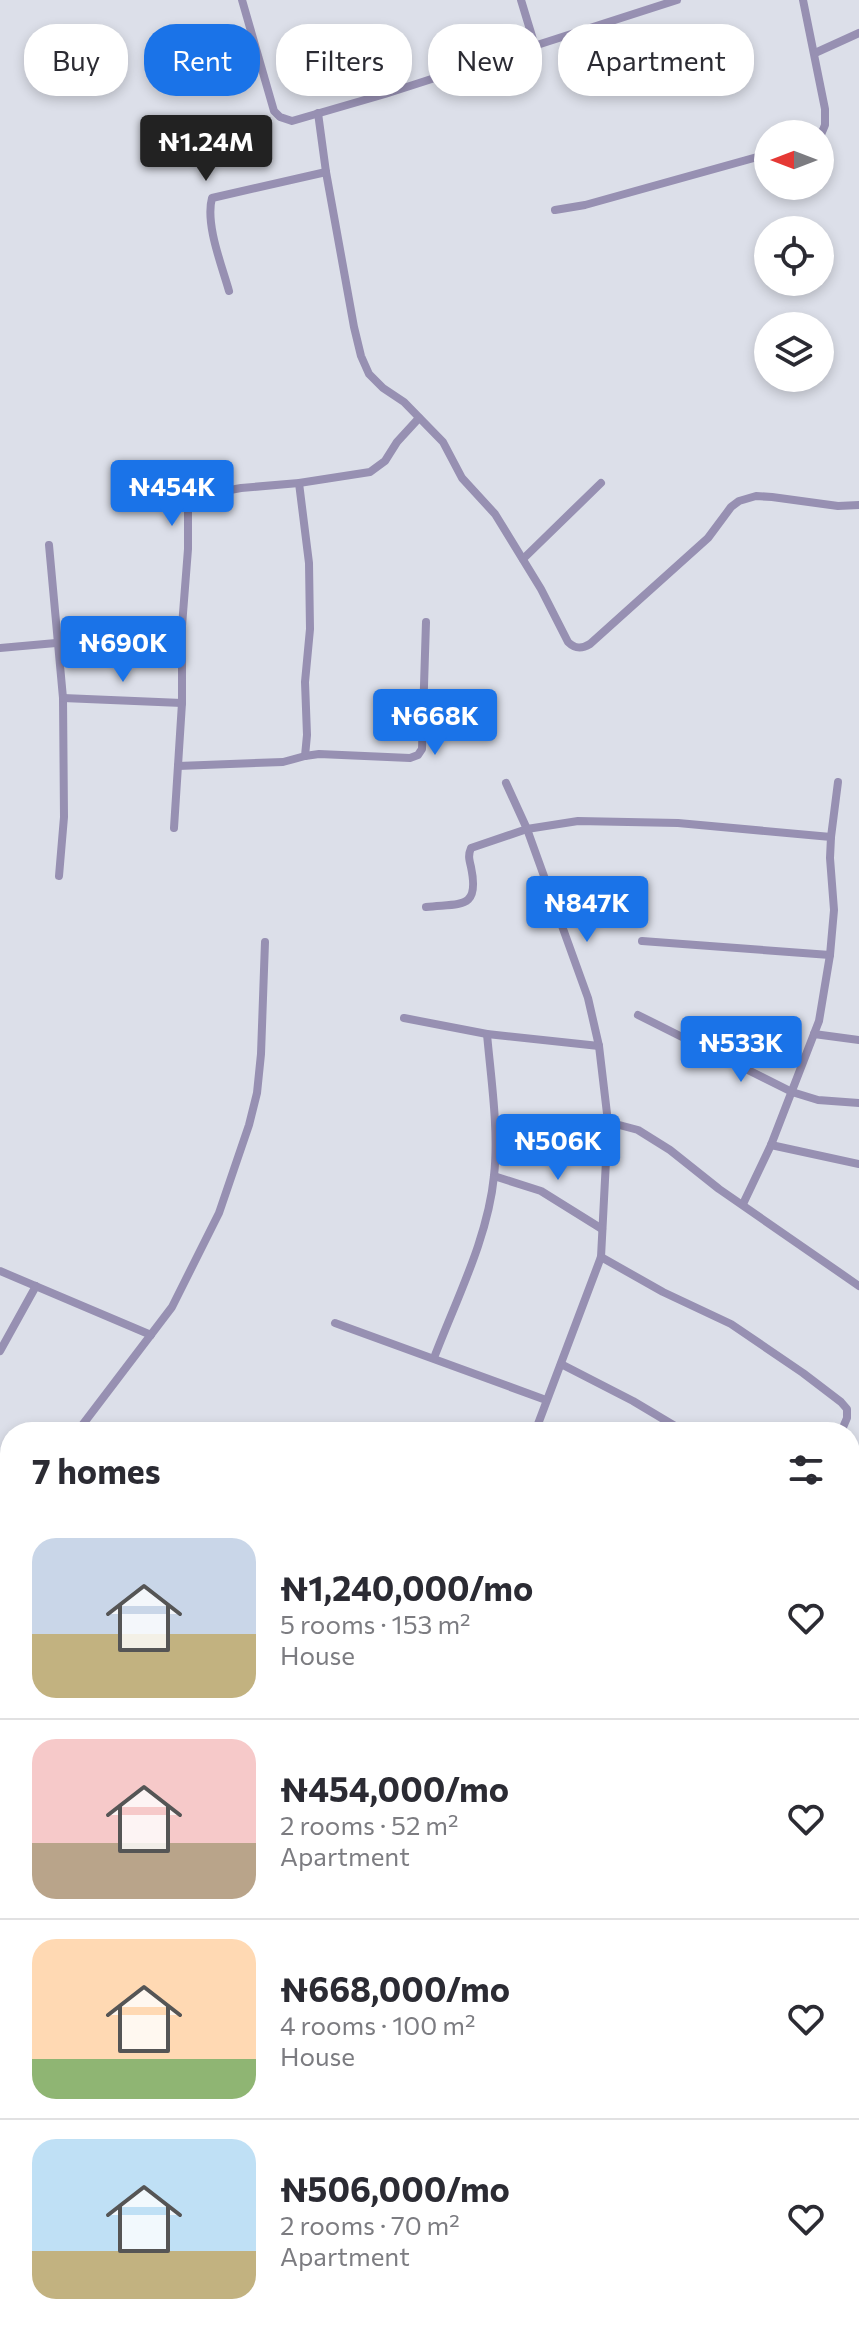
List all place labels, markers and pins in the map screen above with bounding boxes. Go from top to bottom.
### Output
pin: ₦1.24M [141,115,271,183]
pin: ₦454K [116,460,228,528]
pin: ₦690K [67,616,179,684]
pin: ₦668K [379,689,491,757]
pin: ₦847K [531,876,643,944]
pin: ₦533K [685,1016,797,1084]
pin: ₦506K [502,1114,614,1182]

